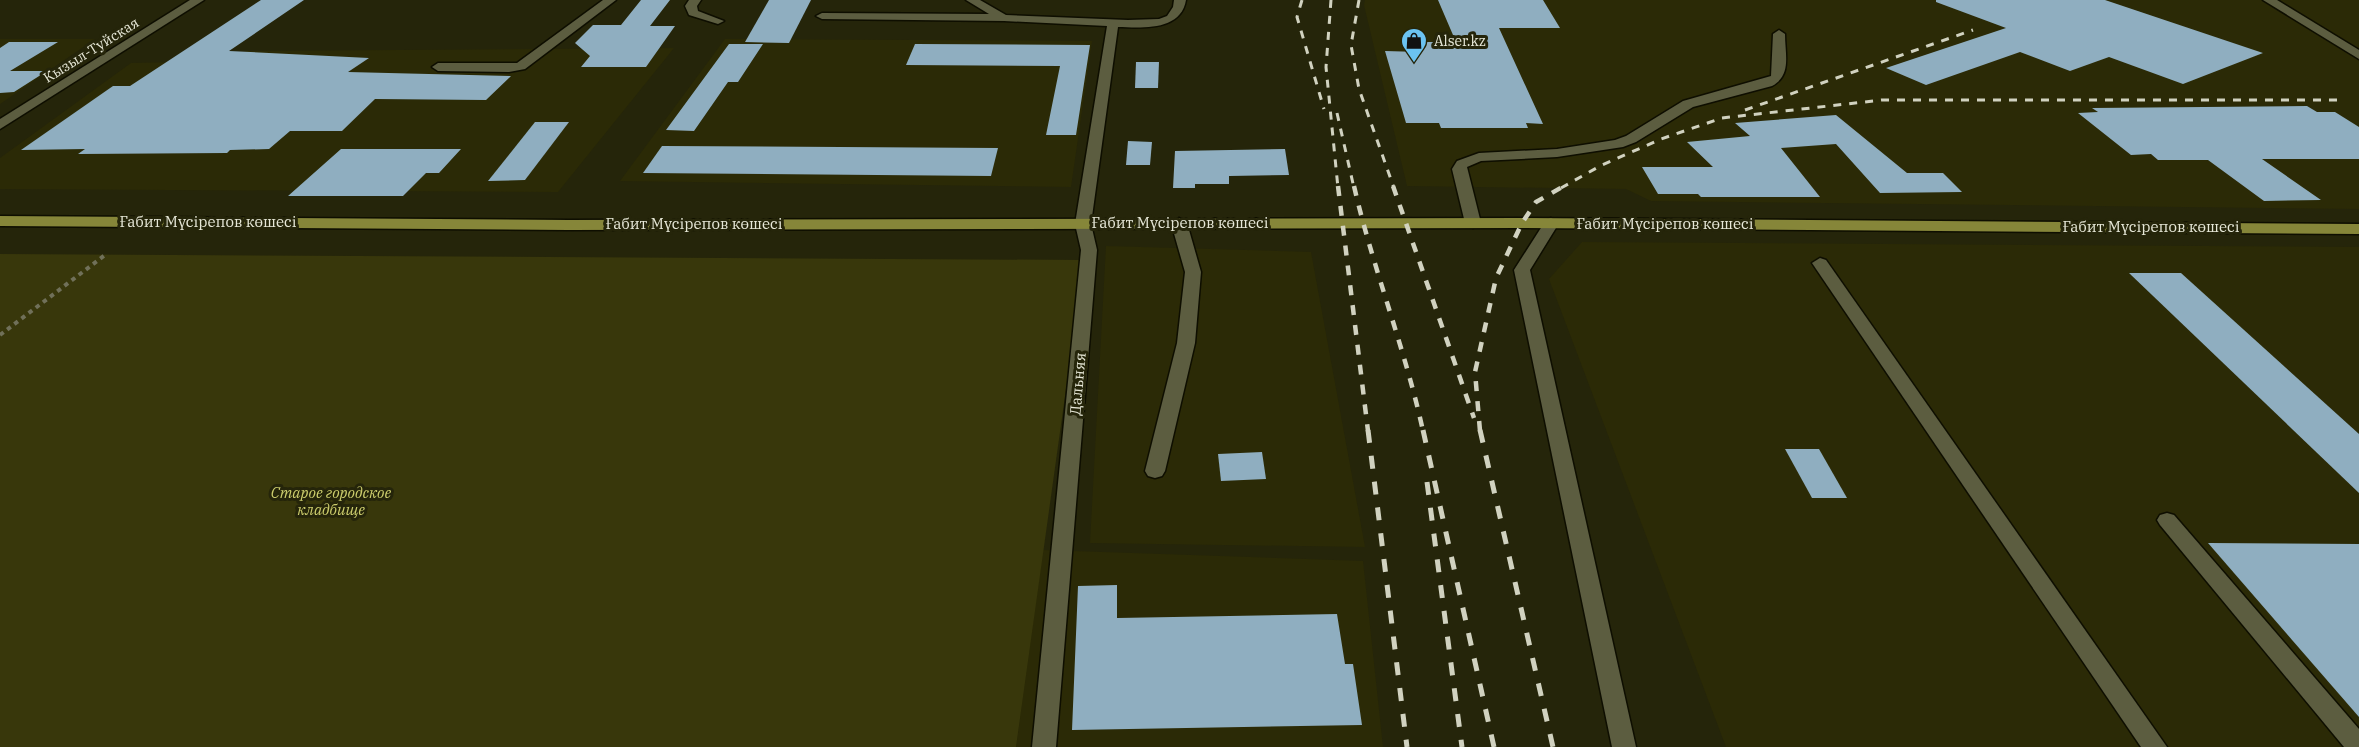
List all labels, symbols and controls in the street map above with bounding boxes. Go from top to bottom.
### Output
street label: Кызыл-Туйская [40,13,142,87]
shop icon: Alser.kz [1399,26,1429,64]
place label: Alser.kz [1434,32,1486,50]
street label: Ғабит Мүсірепов көшесі [120,212,297,231]
street label: Ғабит Мүсірепов көшесі [1092,213,1269,232]
street label: Ғабит Мүсірепов көшесі [606,214,783,233]
street label: Ғабит Мүсірепов көшесі [1577,214,1754,233]
street label: Ғабит Мүсірепов көшесі [2063,217,2240,236]
street label: Дальняя [1065,352,1090,416]
park label: Старое городское кладбище [271,483,392,519]

